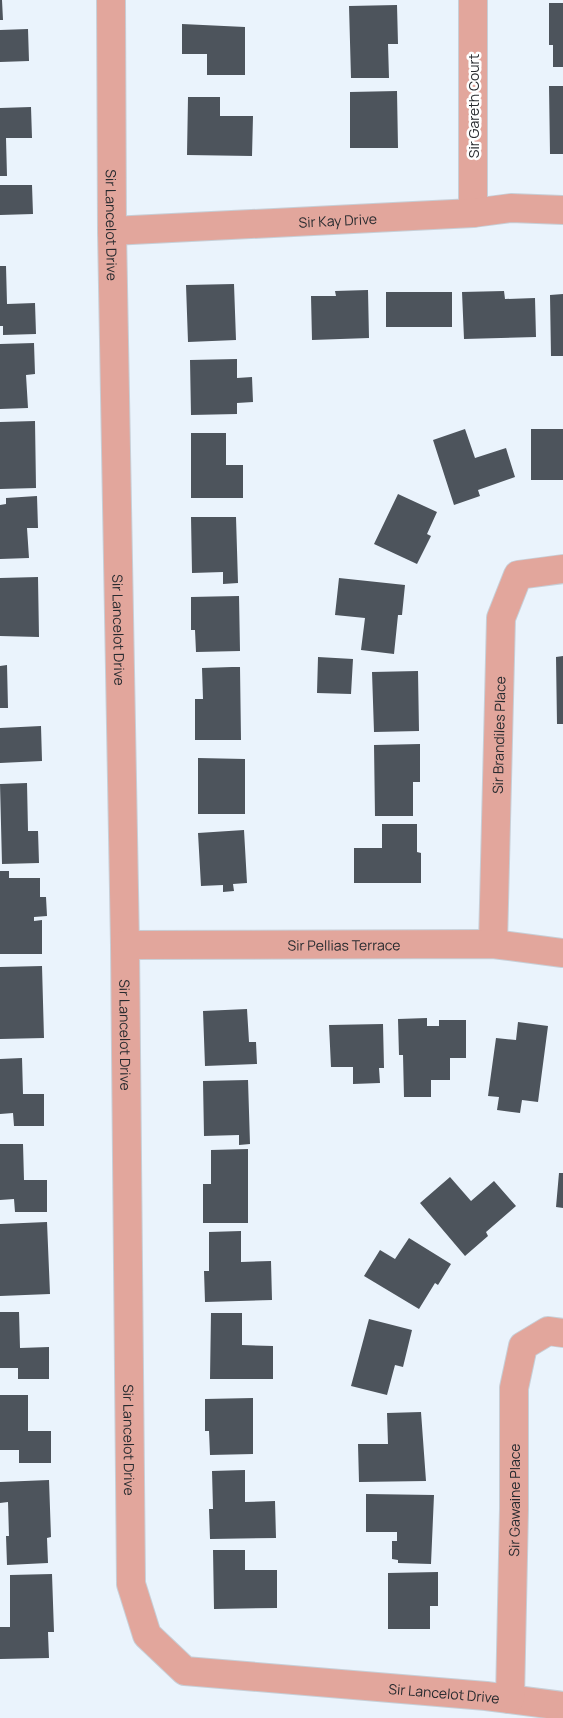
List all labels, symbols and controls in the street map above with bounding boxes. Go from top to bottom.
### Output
street label: Sir Gareth Court [464,53,483,158]
street label: Sir Lancelot Drive [102,169,122,281]
street label: Sir Kay Drive [298,208,377,231]
street label: Sir Lancelot Drive [109,574,130,686]
street label: Sir Brandiles Place [487,676,509,794]
street label: Sir Pellias Terrace [287,935,401,954]
street label: Sir Lancelot Drive [116,979,136,1091]
street label: Sir Lancelot Drive [120,1384,140,1496]
street label: Sir Gawaine Place [504,1443,524,1557]
street label: Sir Lancelot Drive [388,1678,501,1707]

